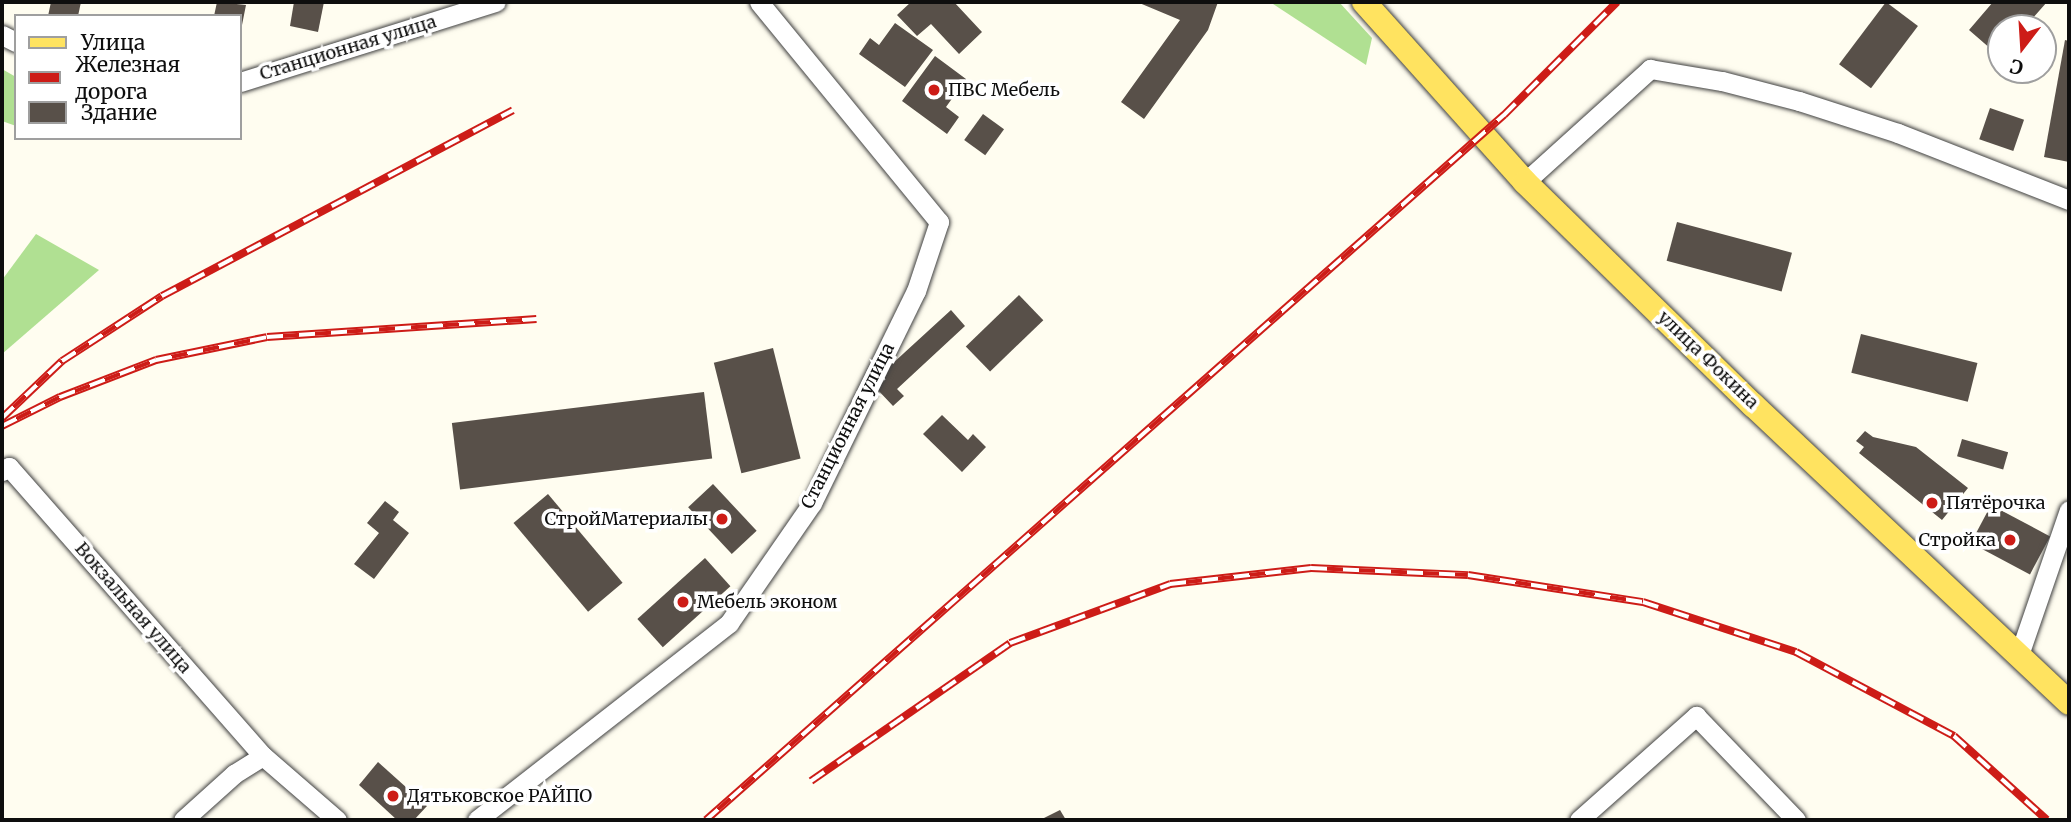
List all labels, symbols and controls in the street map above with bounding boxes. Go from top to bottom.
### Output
street label: Станционная улица [257,11,439,85]
legend [14,14,242,140]
north arrow [1987,14,2057,84]
text: Улица [81,29,145,56]
text: Железная дорога [75,51,180,105]
text: С [2007,54,2026,80]
place label: ПВС Мебель [948,79,1060,101]
marker: ПВС Мебель [926,82,942,98]
text: Здание [81,99,157,126]
street label: улица Фокина [1653,307,1763,413]
street label: Станционная улица [797,339,899,513]
place label: Пятёрочка [1946,492,2045,514]
marker: Пятёрочка [1924,495,1940,511]
place label: СтройМатериалы [545,508,708,530]
marker: СтройМатериалы [714,511,730,527]
place label: Стройка [1919,529,1996,551]
marker: Стройка [2002,532,2018,548]
street label: Вокзальная улица [70,538,196,678]
place label: Мебель эконом [697,591,838,613]
marker: Мебель эконом [675,594,691,610]
place label: Дятьковское РАЙПО [407,785,592,807]
marker: Дятьковское РАЙПО [385,788,401,804]

